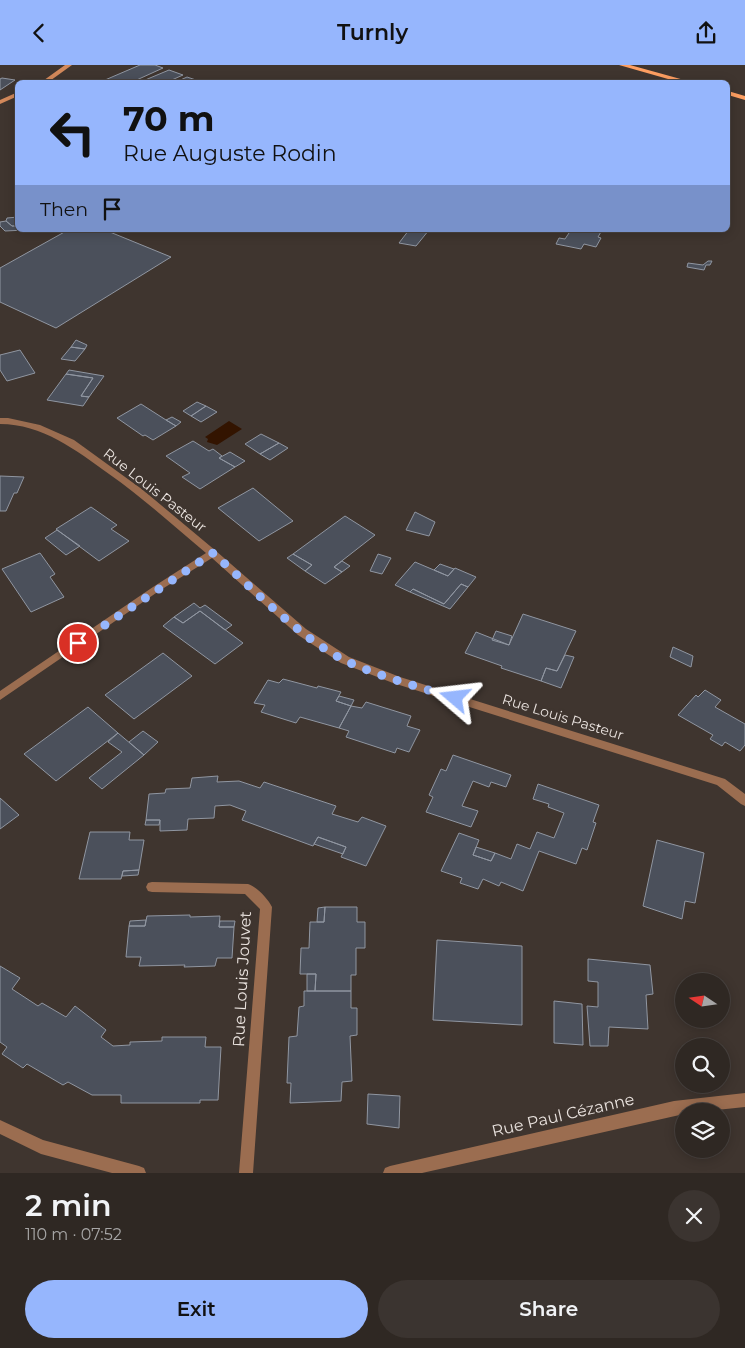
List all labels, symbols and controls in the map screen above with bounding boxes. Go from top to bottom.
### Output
icon: back [25,19,53,47]
text: Turnly [337,19,408,46]
icon: share [692,19,720,47]
text: 70 m [123,97,214,140]
icon: left [40,100,105,165]
text: Rue Auguste Rodin [123,140,337,167]
icon: arrive [98,195,126,223]
text: Then [40,198,88,221]
street label: Rue Louis Pasteur [100,444,211,536]
pin [57,622,99,664]
icon: arrive [64,629,92,657]
position arrow [428,671,480,723]
street label: Rue Louis Pasteur [500,690,626,744]
street label: Rue Louis Jouvet [229,910,255,1047]
north arrow [675,973,730,1027]
map controls [675,973,730,1158]
button: search [675,1038,730,1093]
street label: Rue Paul Cézanne [490,1089,636,1141]
button: layers [675,1103,730,1158]
text: 2 min [25,1187,112,1224]
button: close [668,1190,720,1242]
text: 110 m · 07:52 [25,1225,122,1244]
button: Exit [25,1280,368,1338]
button: Share [378,1280,720,1338]

